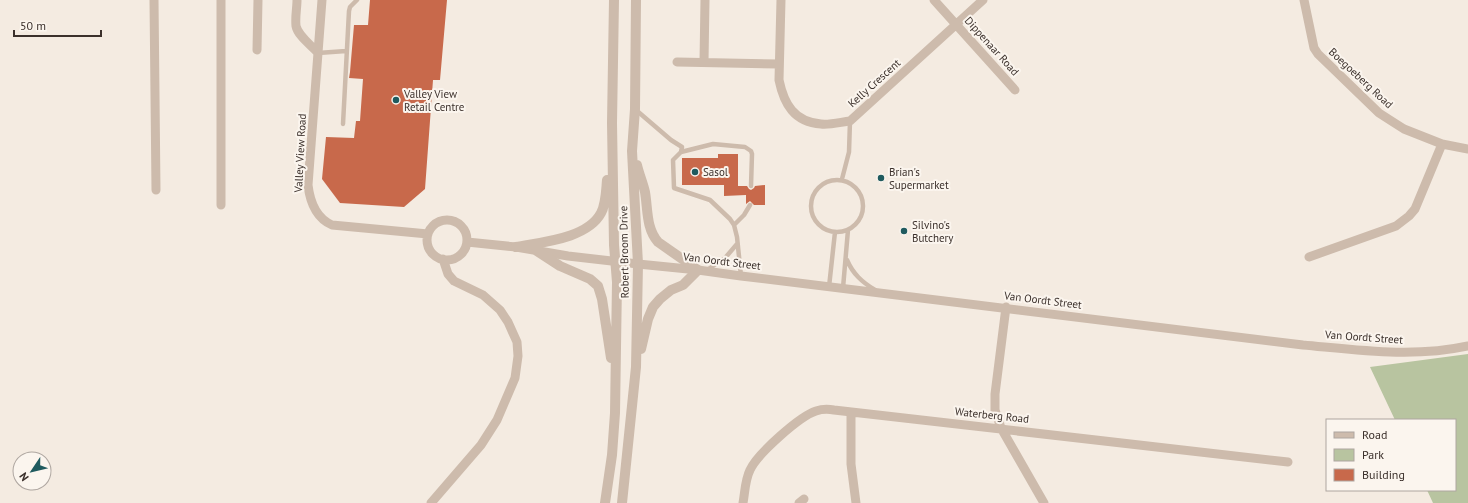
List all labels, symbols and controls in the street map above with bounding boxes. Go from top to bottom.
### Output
scale bar [14,12,101,38]
street label: Dippenaar Road [962,14,1022,78]
text: 50 m [20,18,46,33]
street label: Boegoeberg Road [1326,45,1396,111]
street label: Kelly Crescent [845,56,903,110]
place label: Valley View Retail Centre [403,87,465,114]
marker: Valley View Retail Centre [391,95,401,105]
street label: Valley View Road [291,113,309,194]
place label: Sasol [703,165,729,179]
place label: Brian's Supermarket [889,165,949,192]
marker: Sasol [690,167,700,177]
marker: Brian's Supermarket [876,173,886,183]
street label: Robert Broom Drive [616,205,632,298]
place label: Silvino's Butchery [912,218,954,245]
marker: Silvino's Butchery [899,226,909,236]
street label: Van Oordt Street [681,249,762,273]
street label: Van Oordt Street [1002,288,1083,312]
street label: Van Oordt Street [1324,327,1404,347]
street label: Waterberg Road [954,404,1030,426]
legend [1326,419,1456,491]
text: Road [1362,427,1387,442]
text: Park [1362,447,1384,462]
north arrow [12,451,52,491]
text: Building [1362,467,1405,482]
text: N [16,470,32,484]

